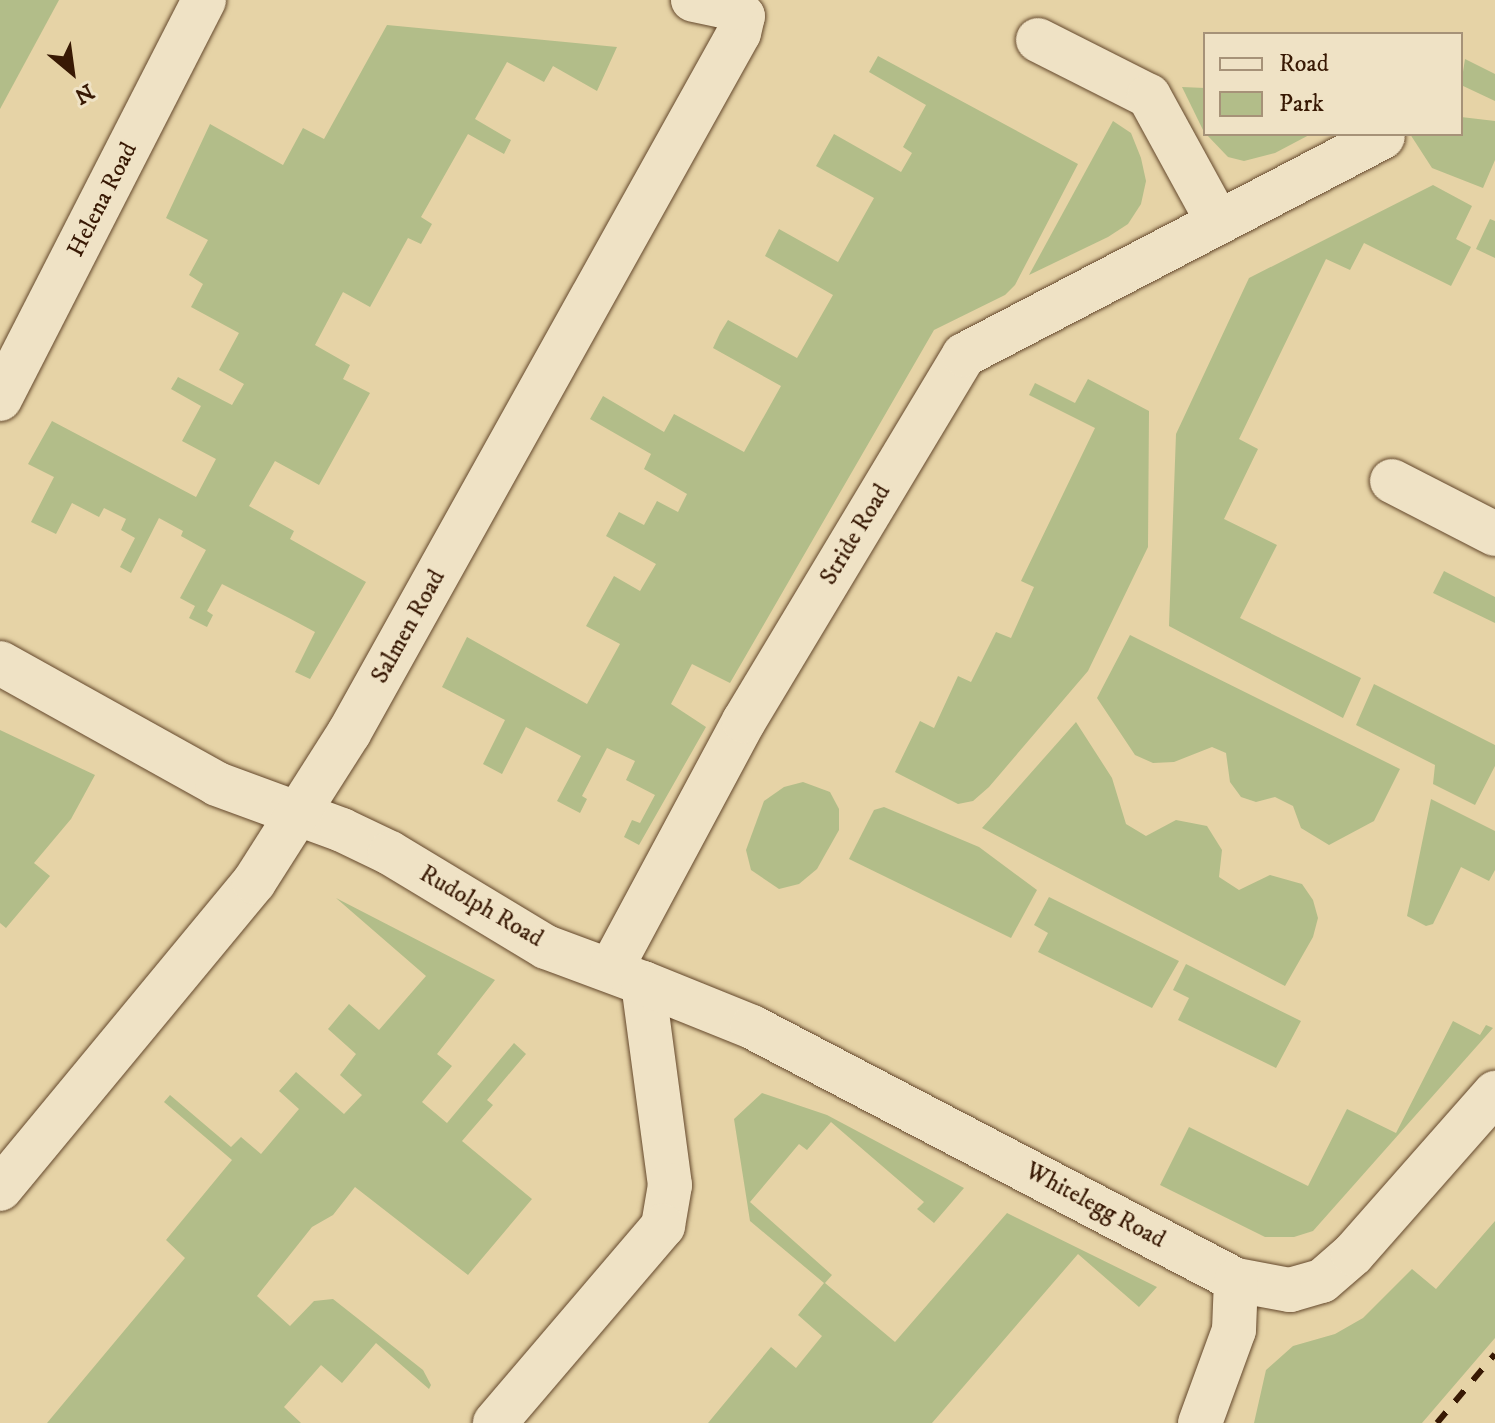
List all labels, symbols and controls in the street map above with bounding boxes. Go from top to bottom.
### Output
north arrow [32,32,112,112]
legend [1203,32,1463,136]
text: Road [1279,49,1329,79]
text: N [69,77,98,110]
text: Park [1279,89,1324,119]
street label: Helena Road [62,138,144,262]
street label: Stride Road [815,480,897,590]
street label: Salmen Road [366,565,452,689]
street label: Rudolph Road [414,860,548,954]
street label: Whitelegg Road [1020,1157,1170,1255]

